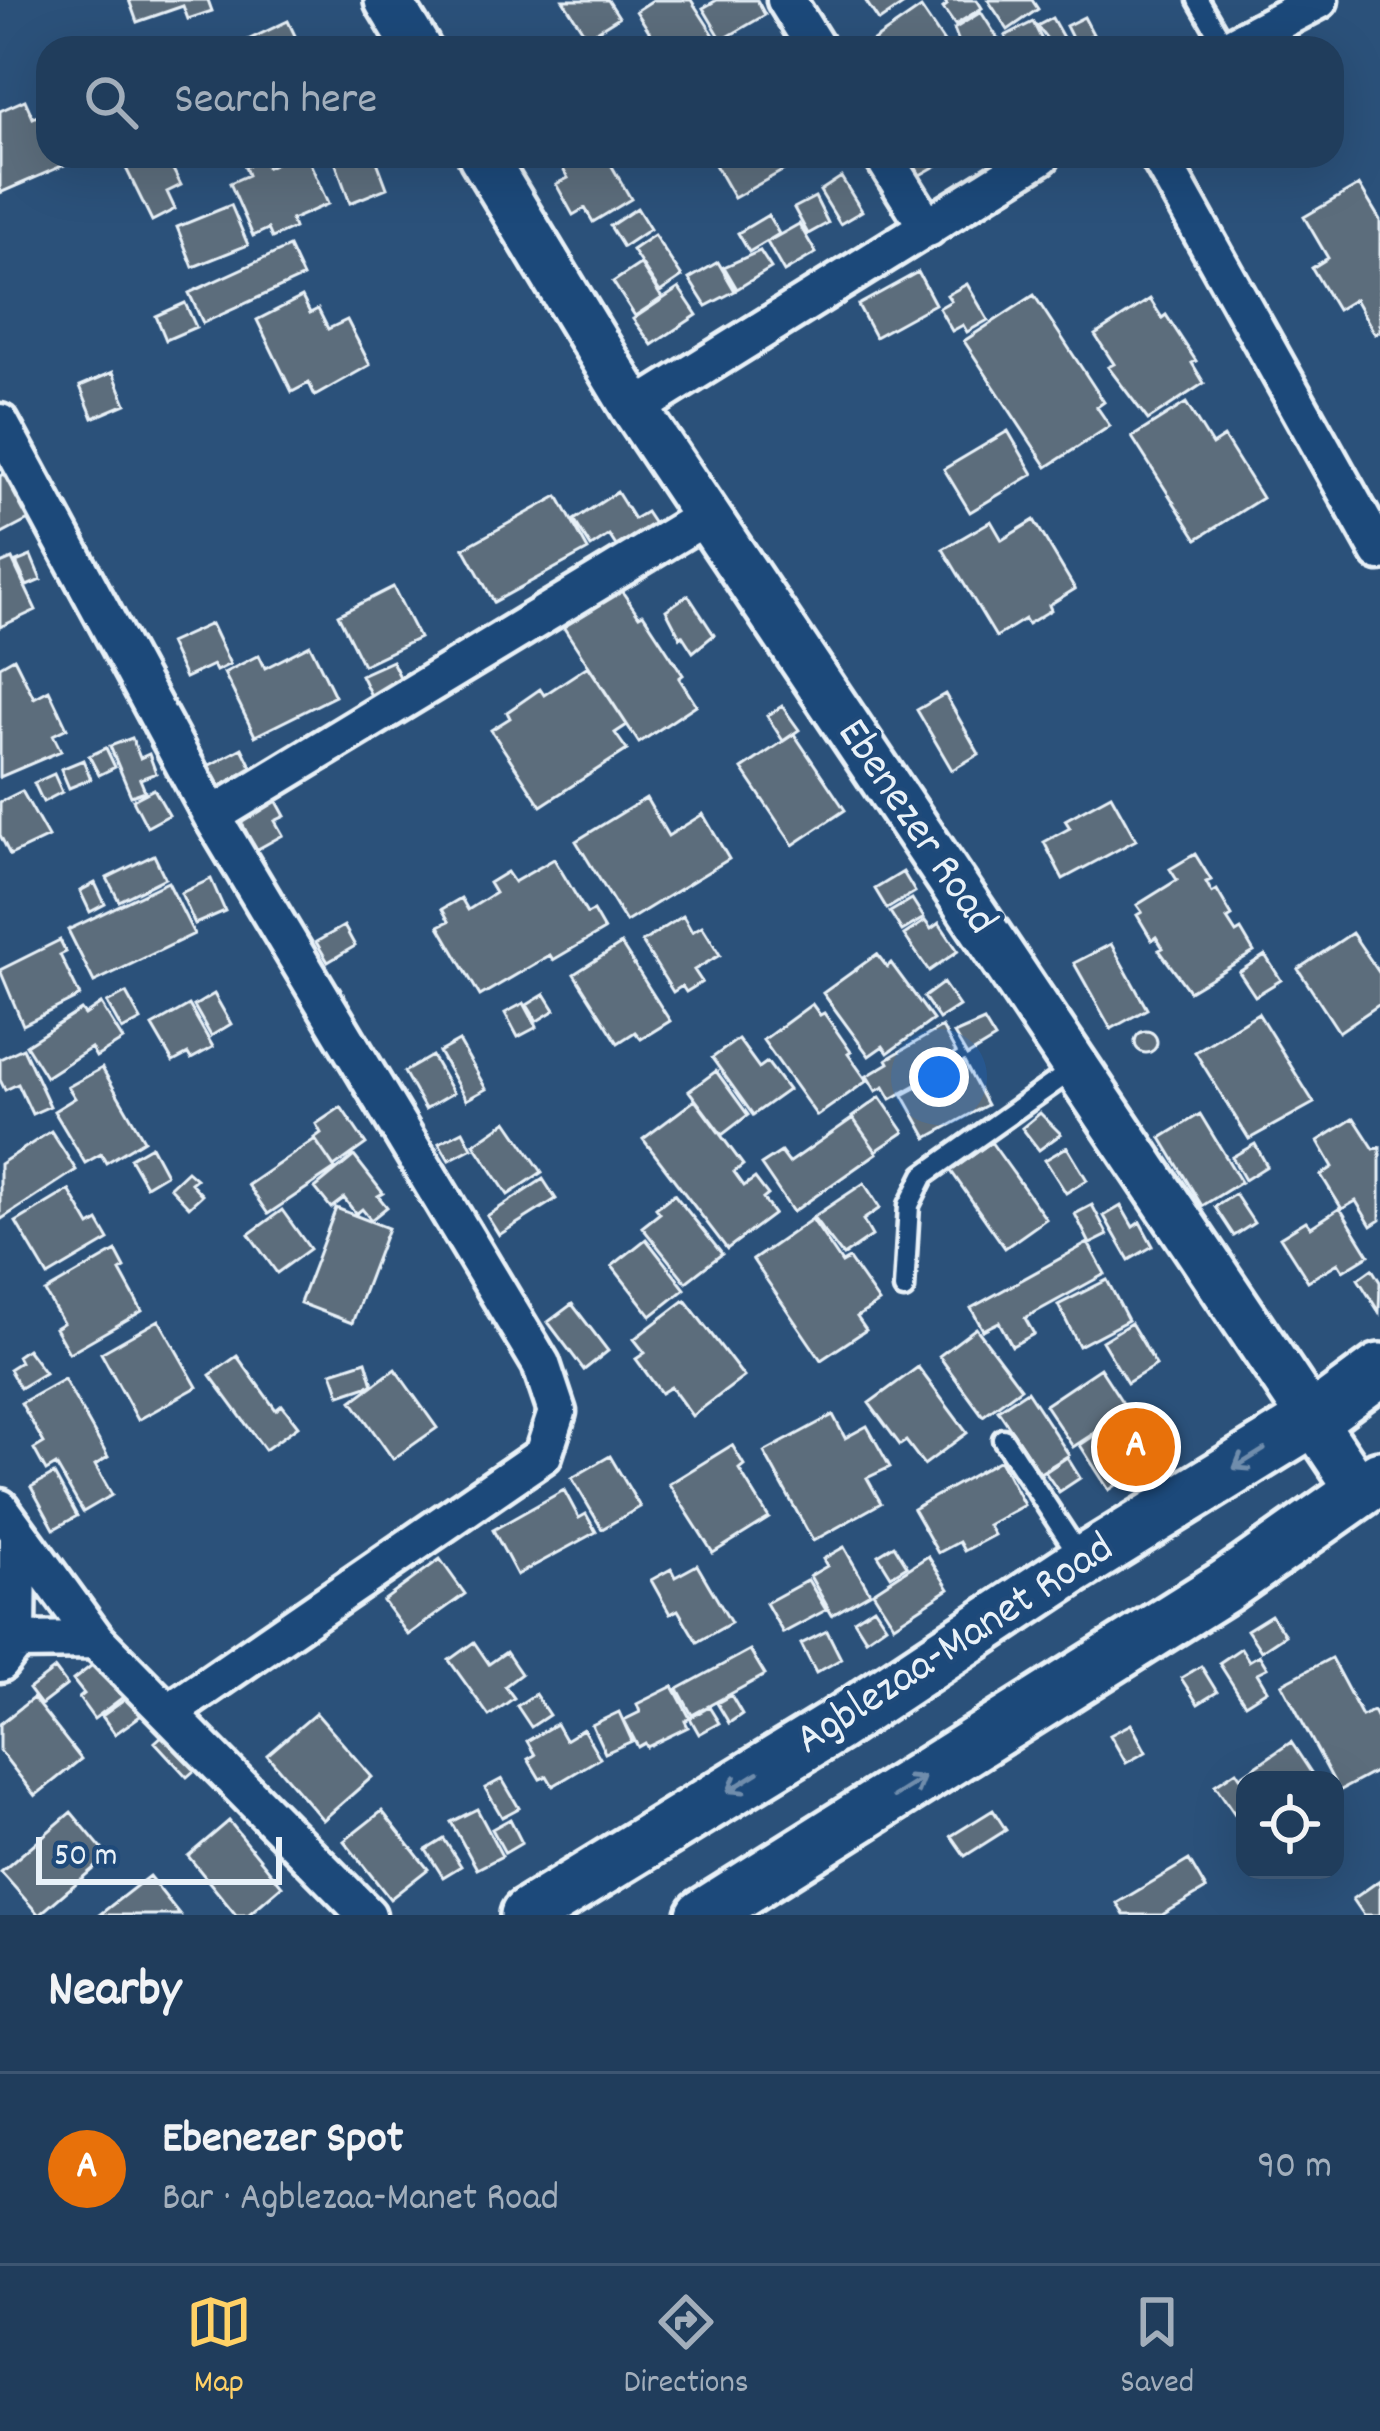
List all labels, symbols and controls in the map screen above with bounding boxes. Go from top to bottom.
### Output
search box [36,36,1344,168]
icon: search [78,69,144,135]
text: Search here [174,70,377,134]
street label: Ebenezer Road [819,707,1011,949]
your location [909,1047,969,1107]
pin: A [1097,1402,1175,1492]
one-way arrow [1232,1447,1266,1472]
street label: Agblezaa-Manet Road [784,1519,1128,1773]
one-way arrow [727,1770,761,1794]
map controls [1236,1771,1344,1879]
button: locate [1236,1771,1344,1879]
one-way arrow [891,1775,925,1799]
scale bar [36,1831,282,1884]
text: 50 m [54,1834,118,1881]
text: Nearby [48,1957,181,2029]
text: Ebenezer Spot [162,2109,403,2173]
text: A [76,2141,98,2196]
text: 90 m [1257,2141,1332,2196]
text: Bar · Agblezaa-Manet Road [162,2173,559,2228]
tab: Map [186,2289,252,2408]
tab: Directions [624,2289,749,2408]
tab: Saved [1120,2289,1194,2408]

